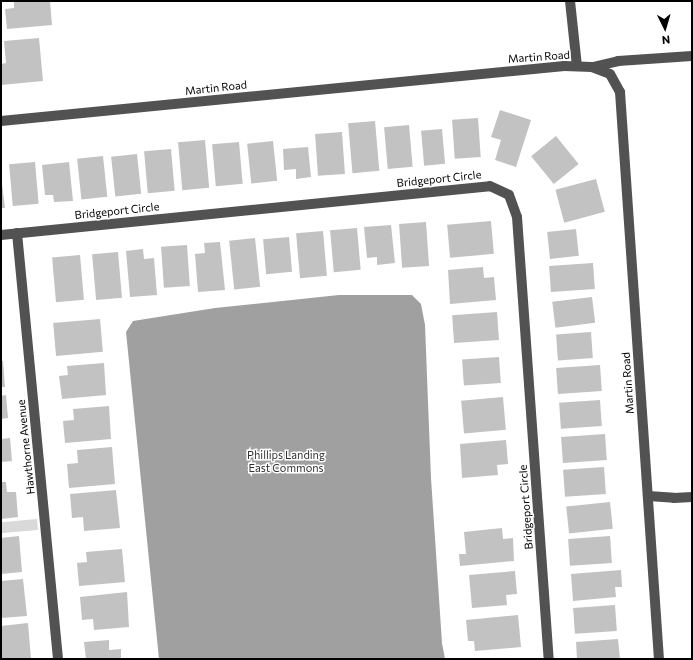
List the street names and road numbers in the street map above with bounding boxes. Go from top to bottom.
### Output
street label: Martin Road [508,48,570,66]
street label: Martin Road [184,78,248,98]
street label: Bridgeport Circle [396,168,482,190]
street label: Bridgeport Circle [74,200,160,222]
street label: Martin Road [619,352,637,414]
street label: Hawthorne Avenue [14,399,38,495]
street label: Bridgeport Circle [516,464,536,550]

